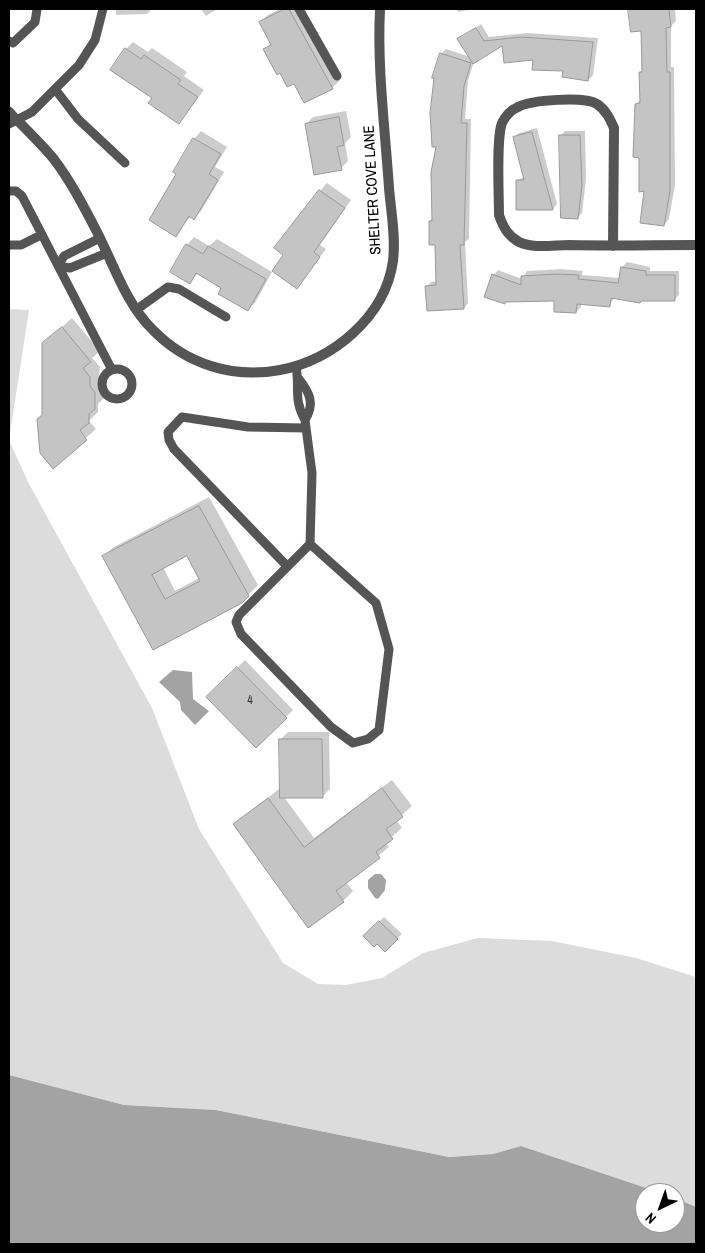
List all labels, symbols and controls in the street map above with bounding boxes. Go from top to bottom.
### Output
street label: SHELTER COVE LANE [361,125,385,255]
house number: 4 [247,694,253,708]
north arrow [635,1183,685,1233]
text: N [642,1209,660,1228]

